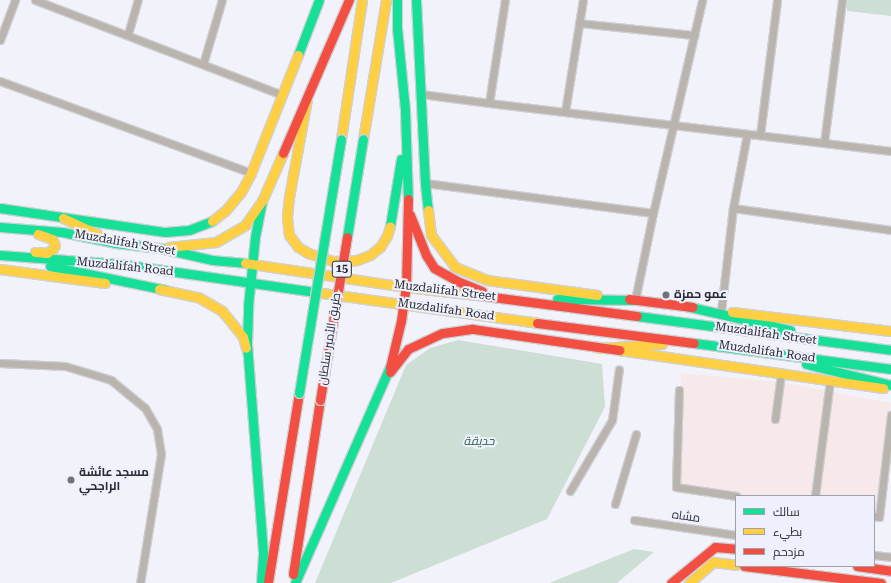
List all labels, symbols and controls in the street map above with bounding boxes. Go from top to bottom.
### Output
street label: Muzdalifah Street [73,227,177,259]
street label: Muzdalifah Road [76,255,174,279]
road number: 15 [331,260,353,278]
street label: Muzdalifah Street [393,278,497,304]
place label: عمو حمزة [674,288,727,302]
marker: عمو حمزة [661,290,671,300]
street label: طريق الأمير سلطان [316,292,344,386]
street label: Muzdalifah Road [397,296,495,324]
street label: Muzdalifah Street [714,320,818,348]
street label: Muzdalifah Road [718,338,816,366]
park label: حديقة [464,435,494,449]
place label: مسجد عائشة الراجحي [79,466,149,494]
marker: مسجد عائشة الراجحي [66,475,76,485]
legend [735,495,875,567]
text: سالك [773,505,800,519]
street label: مشاه [671,508,701,526]
text: بطيء [773,525,802,539]
text: مزدحم [773,545,805,559]

